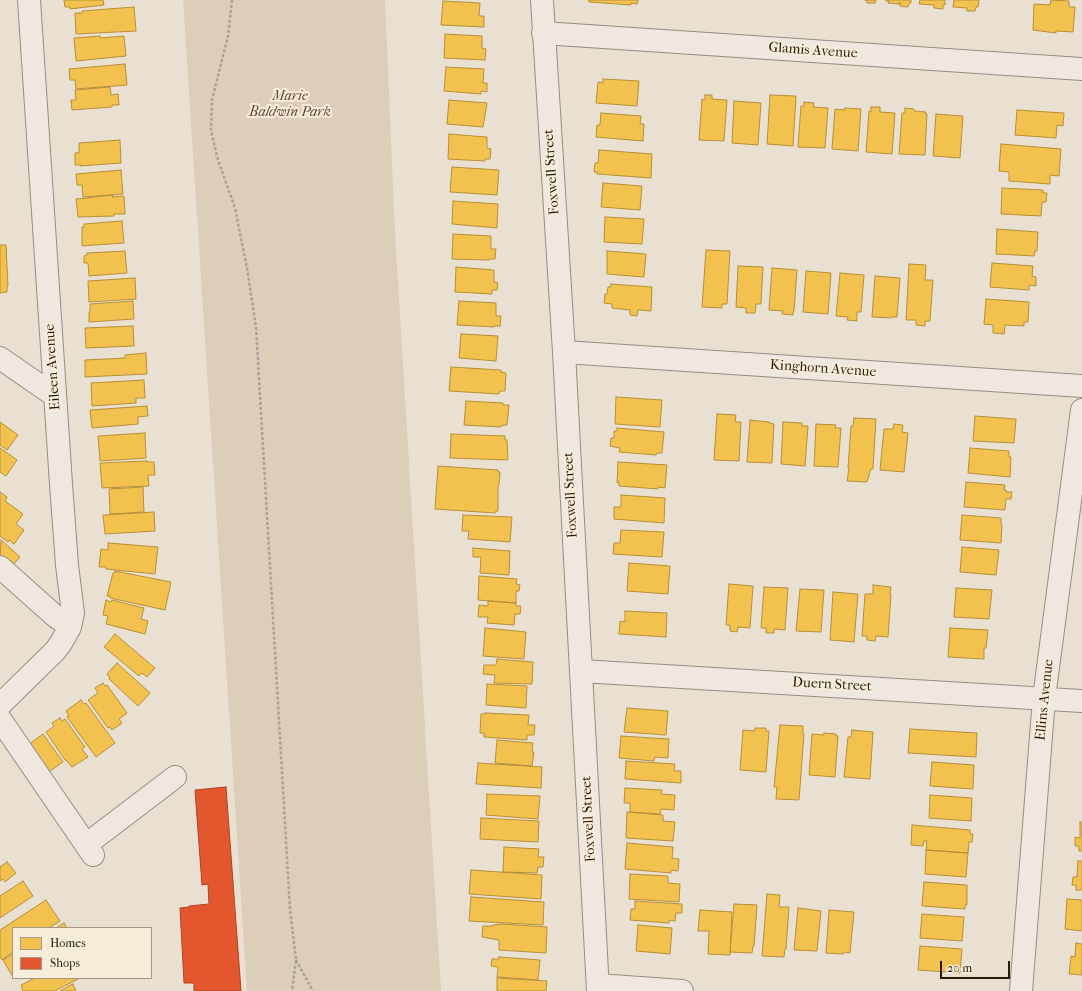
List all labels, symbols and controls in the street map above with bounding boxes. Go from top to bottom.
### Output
street label: Glamis Avenue [768,40,858,62]
park label: Marie Baldwin Park [249,89,331,122]
street label: Foxwell Street [541,128,563,216]
street label: Eileen Avenue [42,323,64,411]
street label: Kinghorn Avenue [769,357,877,381]
street label: Foxwell Street [560,451,582,539]
street label: Ellins Avenue [1032,658,1058,742]
street label: Duern Street [792,675,872,695]
street label: Foxwell Street [578,775,600,863]
legend [12,927,152,979]
text: Homes [50,936,86,950]
scale bar [942,953,1012,979]
text: Shops [50,956,80,970]
text: 20 m [947,961,972,975]

